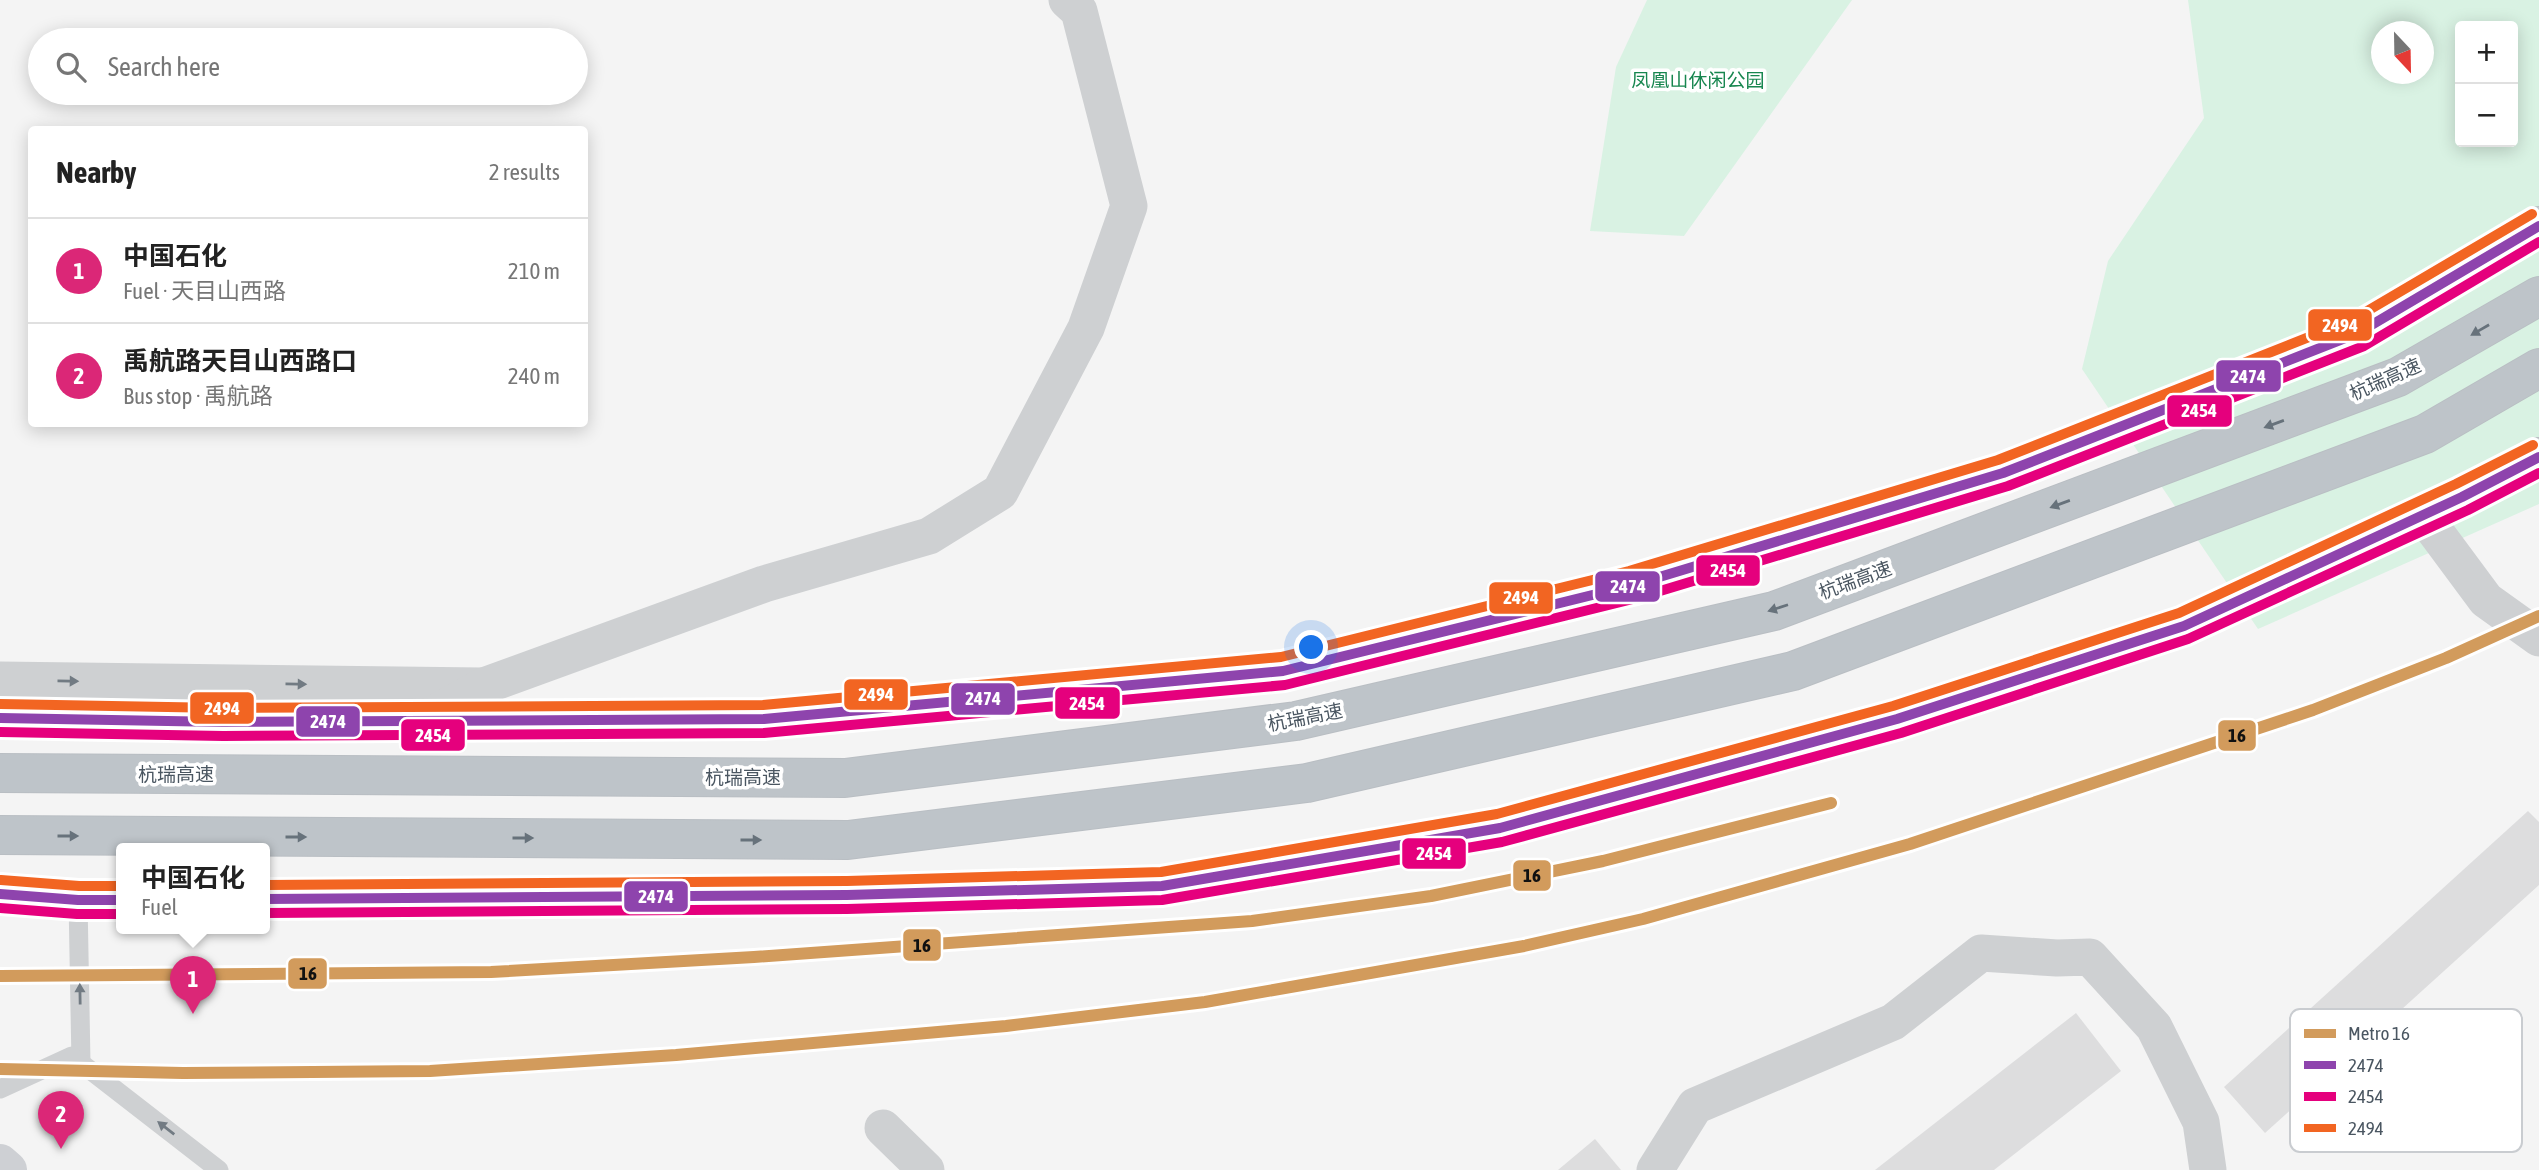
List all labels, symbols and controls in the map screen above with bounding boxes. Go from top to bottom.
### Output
north arrow [2371,21,2434,84]
map controls [2455,21,2518,147]
button: + [2455,21,2518,84]
search box [28,28,588,105]
icon: search [52,48,90,86]
text: Search here [108,52,220,82]
park label: 凤凰山休闲公园 [1631,69,1765,91]
button: − [2455,84,2518,147]
text: Nearby [56,155,136,189]
text: 2 results [489,159,560,185]
text: 中国石化 [123,241,227,271]
text: 1 [74,258,84,284]
text: 210 m [508,258,560,284]
text: Fuel · 天目山西路 [123,278,286,304]
line badge: 2494 [2307,308,2373,342]
text: 2494 [2322,314,2358,336]
one-way arrow [2470,324,2490,336]
text: 禹航路天目山西路口 [123,346,357,376]
street label: 杭瑞高速 [2346,353,2424,405]
line badge: 2474 [2215,359,2282,393]
text: 2 [74,363,84,389]
text: 240 m [508,363,560,389]
text: 2474 [2230,365,2266,387]
text: Bus stop · 禹航路 [123,383,273,409]
line badge: 2454 [2166,394,2233,428]
text: 2454 [2181,399,2217,421]
one-way arrow [2263,419,2284,430]
one-way arrow [2050,498,2071,509]
line badge: 2454 [1695,554,1761,587]
street label: 杭瑞高速 [1816,557,1894,603]
text: 2454 [1710,559,1746,581]
line badge: 2474 [1594,570,1661,603]
text: 2474 [1610,575,1646,597]
line badge: 2494 [1488,581,1554,615]
text: 2494 [1503,586,1539,608]
one-way arrow [1768,604,1789,614]
your location [1294,630,1328,664]
one-way arrow [57,675,79,687]
one-way arrow [285,678,307,690]
line badge: 2494 [843,678,909,711]
line badge: 2474 [950,682,1016,716]
text: 2494 [858,683,894,705]
line badge: 2454 [1054,686,1121,720]
text: 2474 [965,687,1001,709]
line badge: 2494 [189,691,255,725]
text: 2454 [1069,692,1105,714]
text: 2494 [204,697,240,719]
street label: 杭瑞高速 [1266,699,1344,735]
line badge: 2474 [295,705,361,738]
text: 2474 [310,710,346,732]
line badge: 2454 [400,718,466,752]
line badge: 16 [2217,719,2257,752]
text: 2454 [415,724,451,746]
text: 16 [2228,724,2246,746]
street label: 杭瑞高速 [138,763,214,785]
street label: 杭瑞高速 [705,766,781,788]
one-way arrow [57,830,79,842]
one-way arrow [285,831,307,843]
one-way arrow [512,832,534,844]
one-way arrow [740,834,762,846]
line badge: 2454 [1401,837,1467,870]
text: 2454 [1416,842,1452,864]
popup [116,843,270,934]
line badge: 16 [1512,859,1552,892]
text: 中国石化 [141,863,245,893]
text: 16 [1523,864,1541,886]
line badge: 2474 [623,880,689,913]
text: 2474 [638,885,674,907]
text: Fuel [141,894,178,920]
line badge: 16 [902,928,942,962]
text: 16 [913,934,931,956]
pin: 1 [170,956,216,1014]
line badge: 16 [287,957,328,990]
text: 16 [299,962,317,984]
one-way arrow [74,983,86,1005]
legend [2290,1009,2522,1152]
text: Metro 16 [2348,1022,2410,1044]
text: 2474 [2348,1054,2384,1076]
text: 2454 [2348,1085,2384,1107]
pin: 2 [38,1091,84,1149]
text: 2494 [2348,1117,2384,1139]
one-way arrow [157,1121,175,1136]

